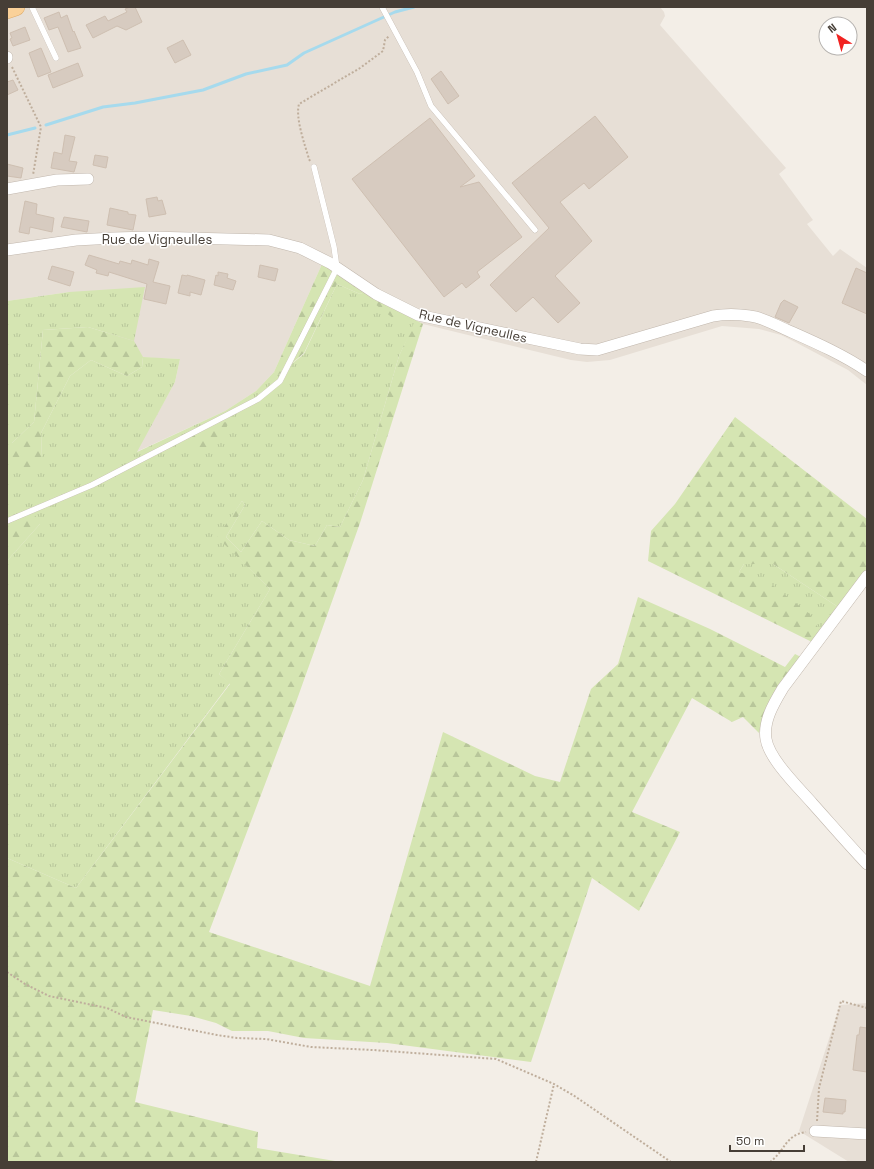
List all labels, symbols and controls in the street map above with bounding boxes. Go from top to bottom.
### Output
north arrow [818,16,858,56]
text: N [825,20,839,36]
street label: Rue de Vigneulles [102,231,212,248]
street label: Rue de Vigneulles [417,305,529,347]
scale bar [730,1127,804,1153]
text: 50 m [736,1133,764,1149]

